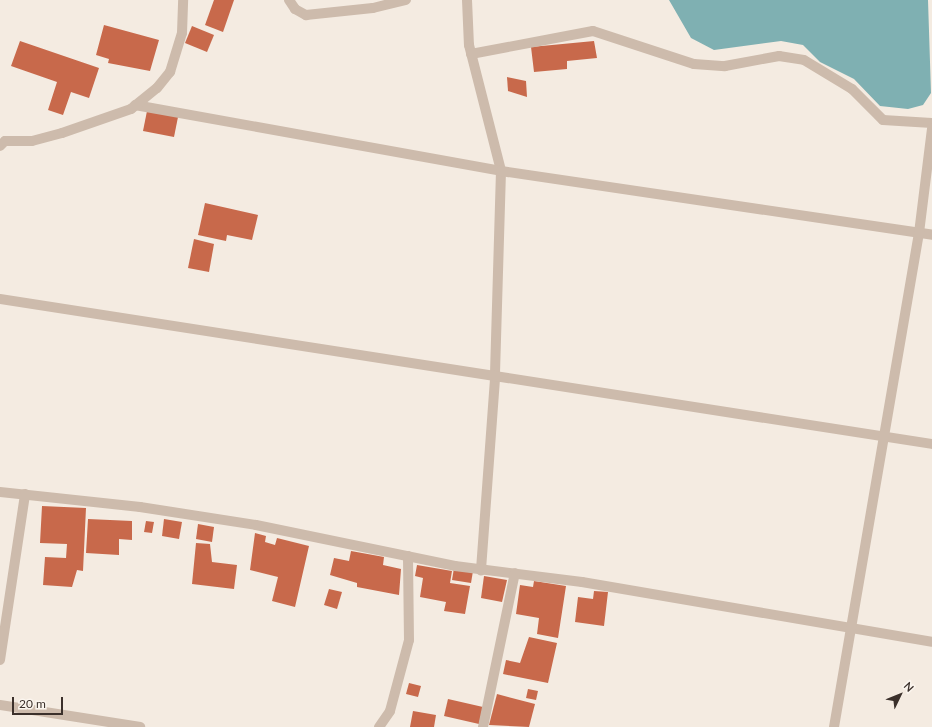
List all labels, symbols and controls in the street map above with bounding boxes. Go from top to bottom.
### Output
north arrow [880,675,920,715]
text: N [901,679,917,694]
scale bar [14,689,65,715]
text: 20 m [19,696,46,711]

